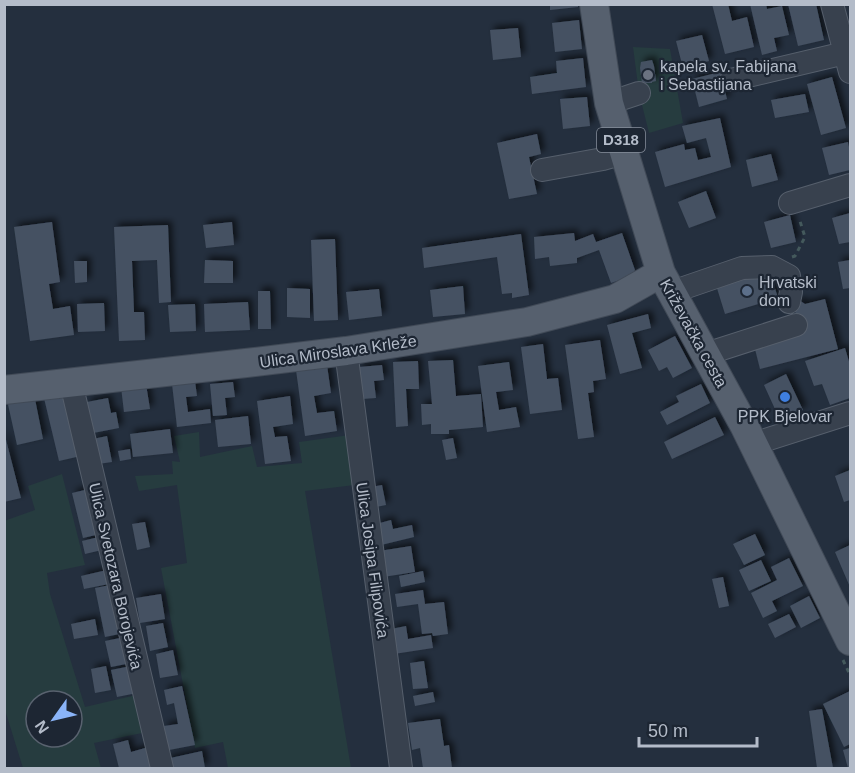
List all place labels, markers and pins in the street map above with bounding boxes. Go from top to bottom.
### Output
place label: kapela sv. Fabijana i Sebastijana [660,58,797,93]
marker: kapela sv. Fabijana i Sebastijana [641,68,655,82]
place label: Hrvatski dom [759,274,817,309]
marker: Hrvatski dom [740,284,754,298]
marker: PPK Bjelovar [778,390,792,404]
place label: PPK Bjelovar [738,408,833,425]

